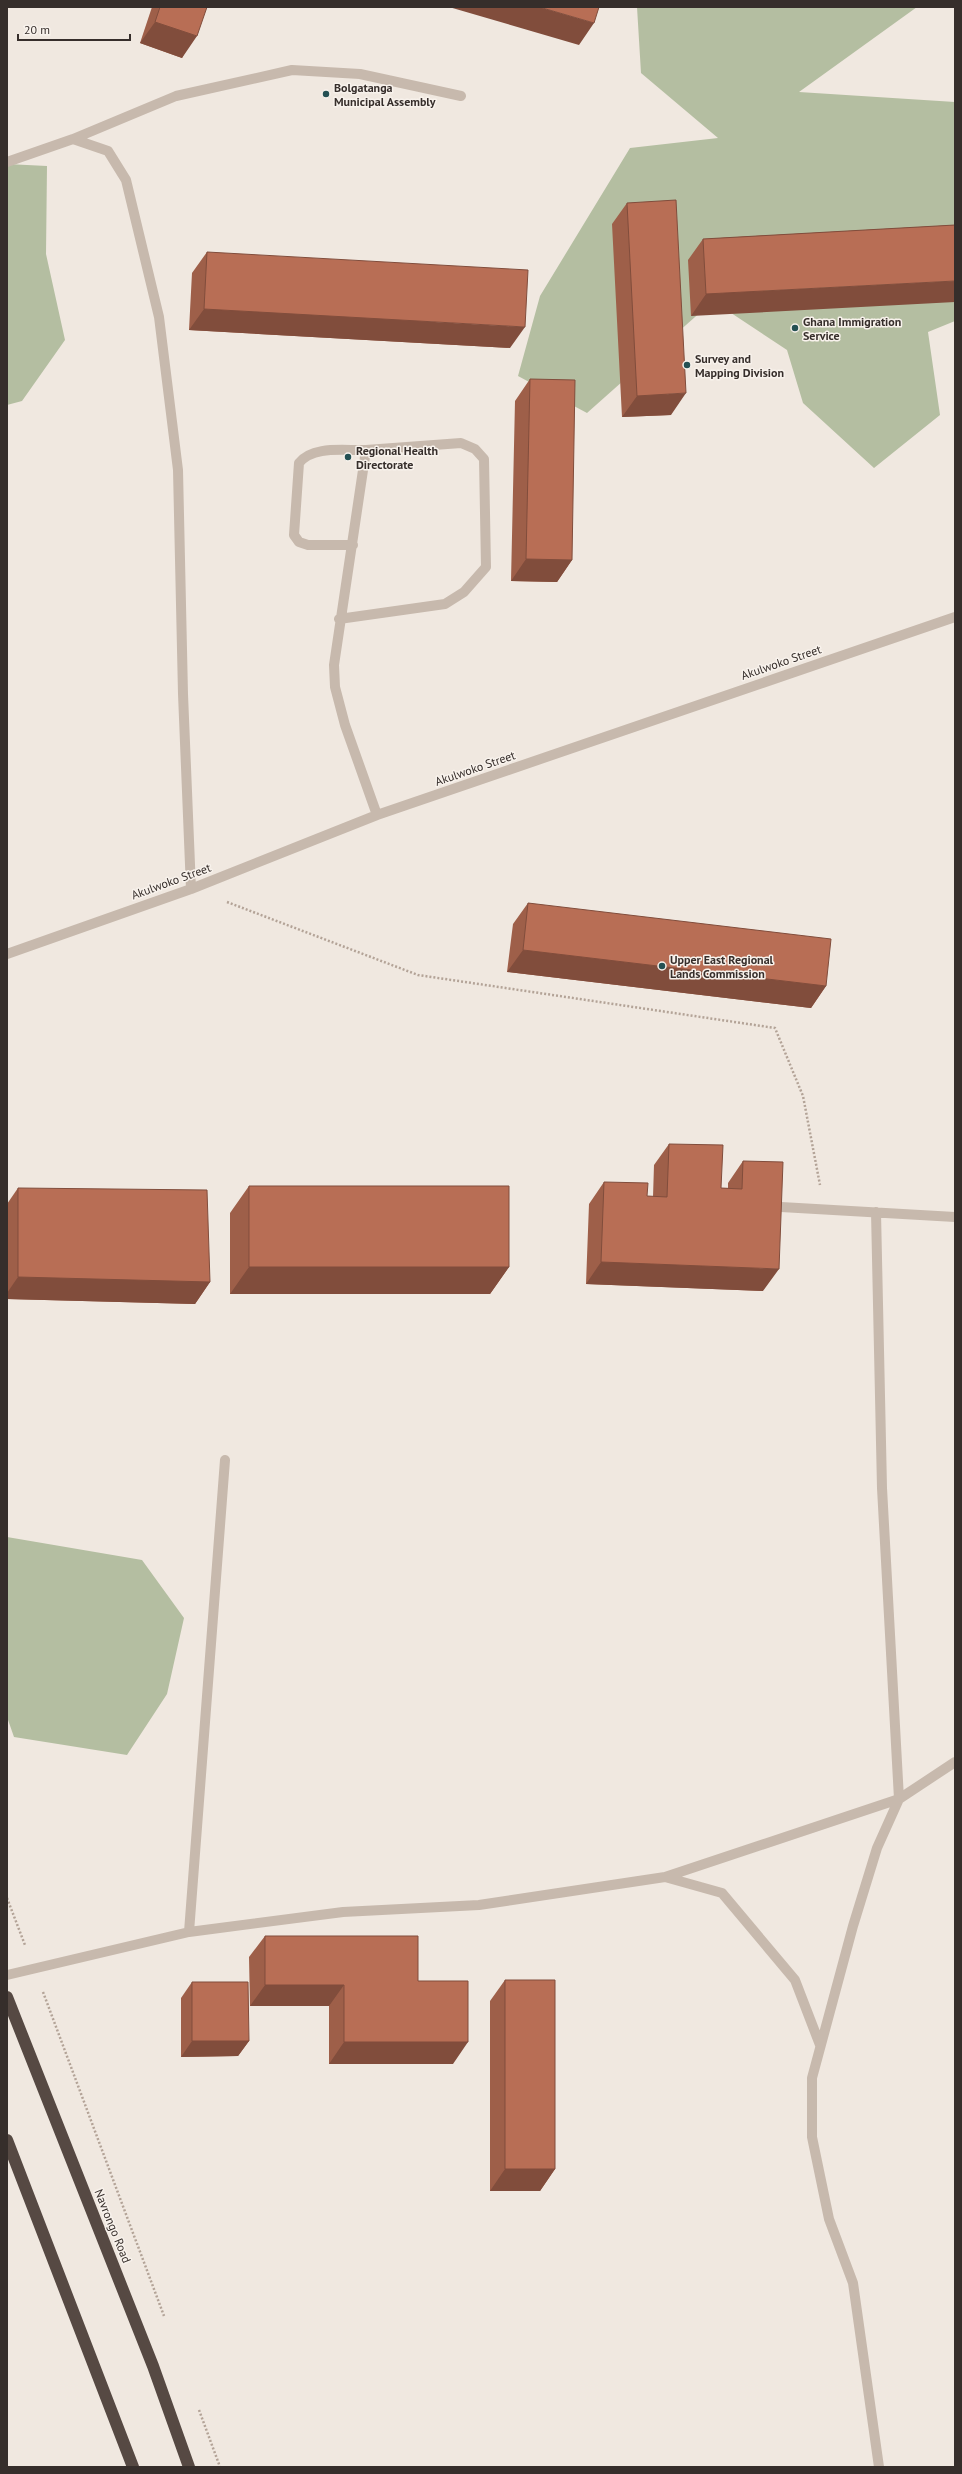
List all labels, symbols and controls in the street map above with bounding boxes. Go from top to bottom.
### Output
scale bar [18,16,130,42]
text: 20 m [24,22,50,37]
place label: Bolgatanga Municipal Assembly [334,80,436,109]
marker: Bolgatanga Municipal Assembly [321,89,331,99]
place label: Ghana Immigration Service [803,314,901,343]
marker: Ghana Immigration Service [790,323,800,333]
place label: Survey and Mapping Division [695,351,784,380]
marker: Survey and Mapping Division [682,360,692,370]
place label: Regional Health Directorate [356,443,438,472]
marker: Regional Health Directorate [343,452,353,462]
street label: Akulwoko Street [739,641,823,683]
street label: Akulwoko Street [433,747,517,789]
street label: Akulwoko Street [129,860,213,902]
place label: Upper East Regional Lands Commission [670,952,774,981]
marker: Upper East Regional Lands Commission [657,961,667,971]
street label: Navrongo Road [91,2187,135,2265]

